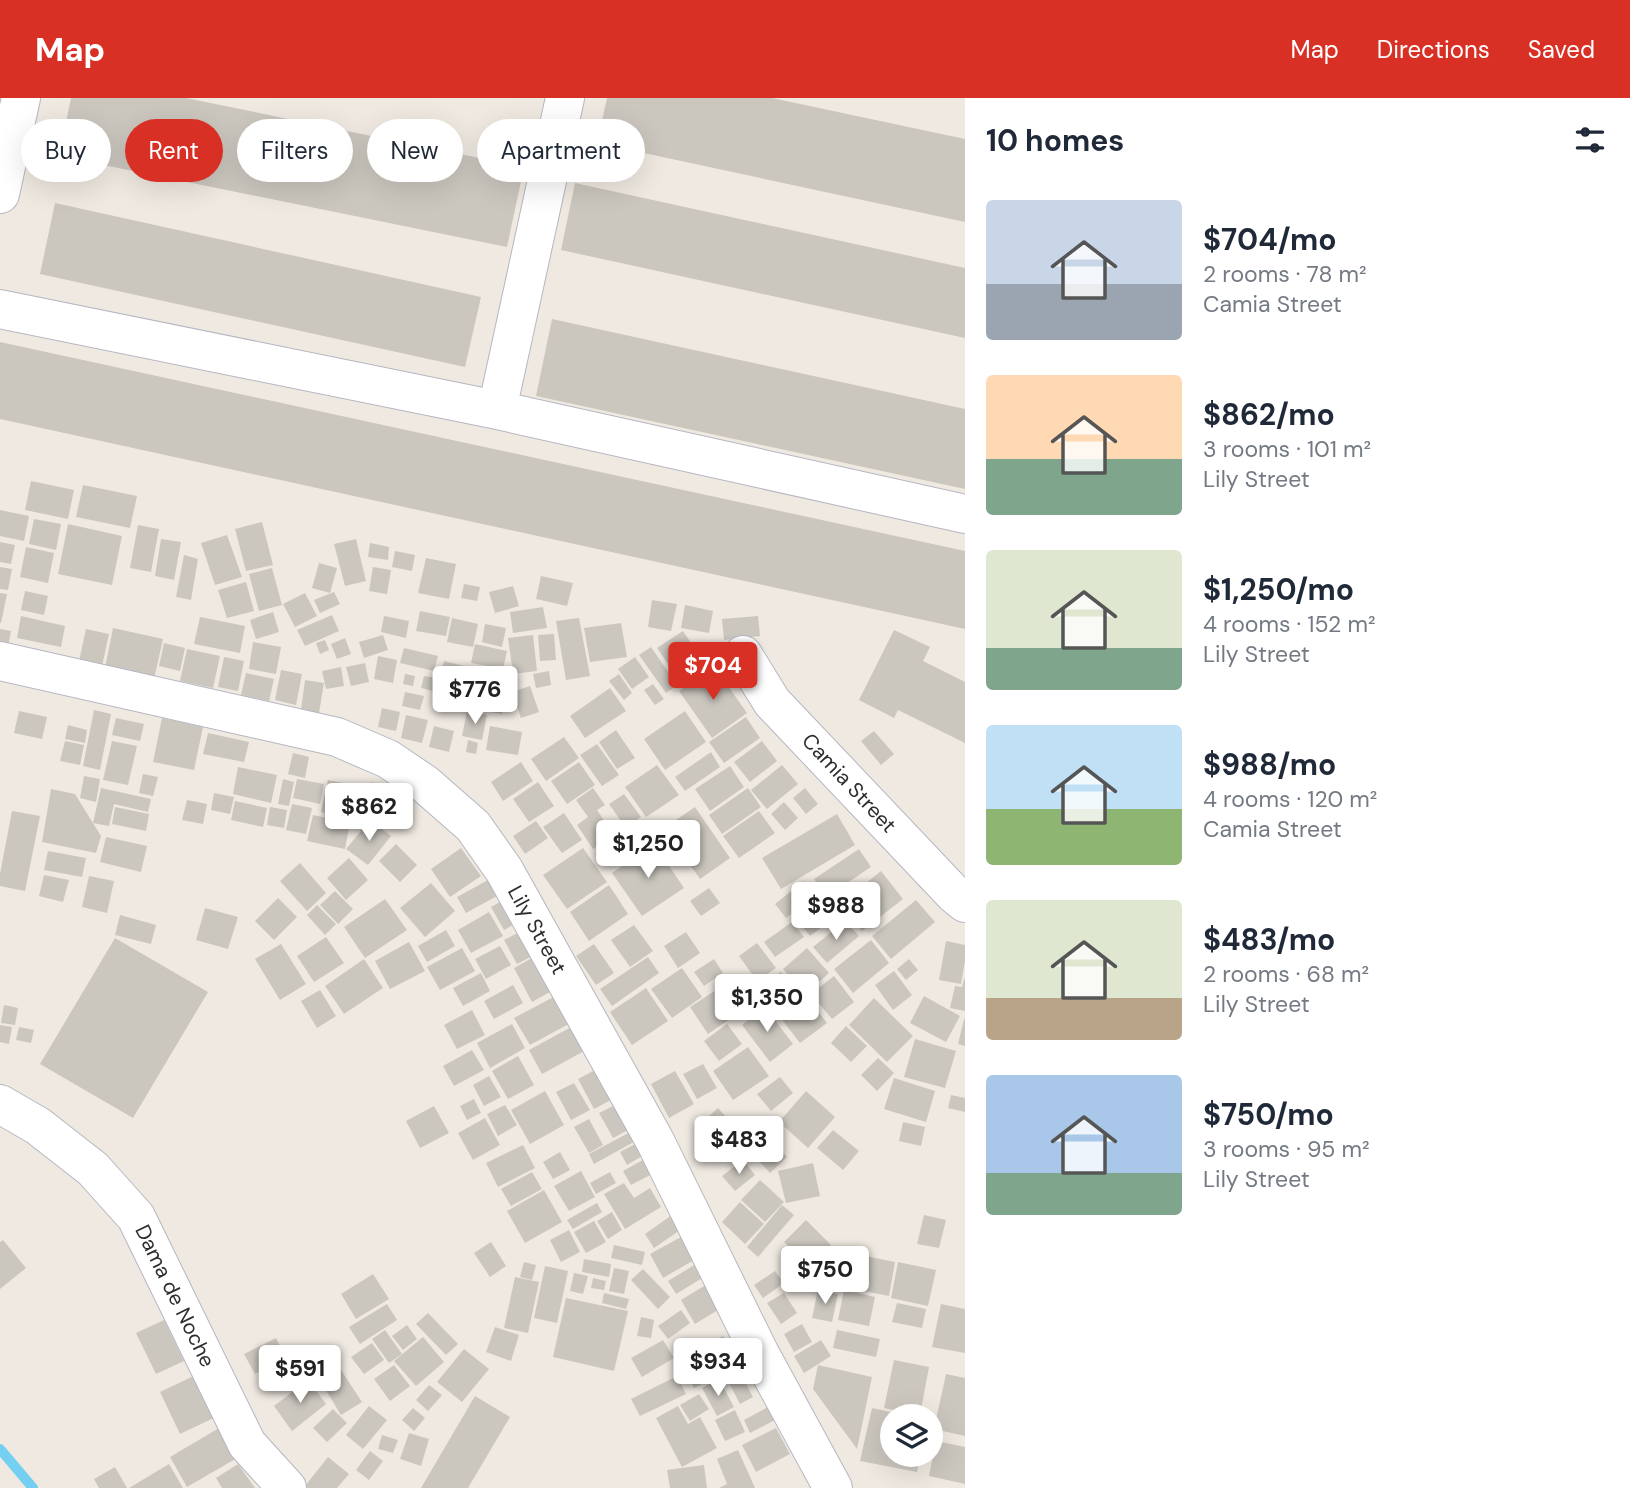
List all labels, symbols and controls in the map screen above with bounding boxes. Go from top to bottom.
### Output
text: Map [35,28,105,71]
text: Map [1291,34,1339,65]
text: Directions [1377,34,1490,65]
text: Saved [1528,34,1595,65]
chip: Buy [21,119,111,182]
chip: Rent [125,119,223,182]
chip: Filters [237,119,353,182]
chip: New [367,119,463,182]
chip: Apartment [477,119,645,182]
text: 10 homes [986,121,1124,160]
icon: filters [1571,121,1609,159]
text: $704/mo [1203,220,1336,259]
icon: home [1042,228,1126,312]
text: 2 rooms · 78 m² [1203,259,1367,289]
text: Camia Street [1203,289,1342,319]
text: $862/mo [1203,395,1335,434]
icon: home [1042,403,1126,487]
text: 3 rooms · 101 m² [1203,434,1371,464]
text: Lily Street [1203,464,1310,494]
text: $1,250/mo [1203,570,1354,609]
icon: home [1042,578,1126,662]
text: 4 rooms · 152 m² [1203,609,1376,639]
text: Lily Street [1203,639,1310,669]
pin: $704 [672,642,754,702]
text: $704 [684,650,742,680]
pin: $776 [434,666,516,726]
text: $776 [449,674,501,704]
street label: Camia Street [796,727,902,839]
text: $988/mo [1203,745,1336,784]
icon: home [1042,753,1126,837]
pin: $862 [328,784,410,843]
text: 4 rooms · 120 m² [1203,784,1377,814]
text: $862 [341,791,397,821]
text: Camia Street [1203,814,1342,844]
pin: $1,250 [591,820,705,880]
text: $1,250 [612,828,684,858]
street label: Lily Street [501,881,573,979]
pin: $988 [795,882,877,942]
text: $988 [807,890,865,920]
text: $483/mo [1203,920,1335,959]
icon: home [1042,928,1126,1012]
text: 2 rooms · 68 m² [1203,959,1369,989]
pin: $1,350 [710,974,824,1034]
text: $1,350 [731,982,803,1012]
text: Lily Street [1203,989,1310,1019]
text: $750/mo [1203,1095,1334,1134]
icon: home [1042,1103,1126,1187]
pin: $483 [698,1116,780,1176]
text: $483 [710,1124,768,1154]
text: 3 rooms · 95 m² [1203,1134,1370,1164]
text: Lily Street [1203,1164,1310,1194]
street label: Dama de Noche [128,1220,222,1372]
pin: $750 [784,1246,866,1306]
text: $750 [797,1254,853,1284]
pin: $934 [677,1338,759,1398]
pin: $591 [259,1346,341,1405]
text: $934 [689,1346,747,1376]
text: $591 [275,1353,325,1383]
map controls [880,1404,943,1467]
button: layers [880,1404,943,1467]

